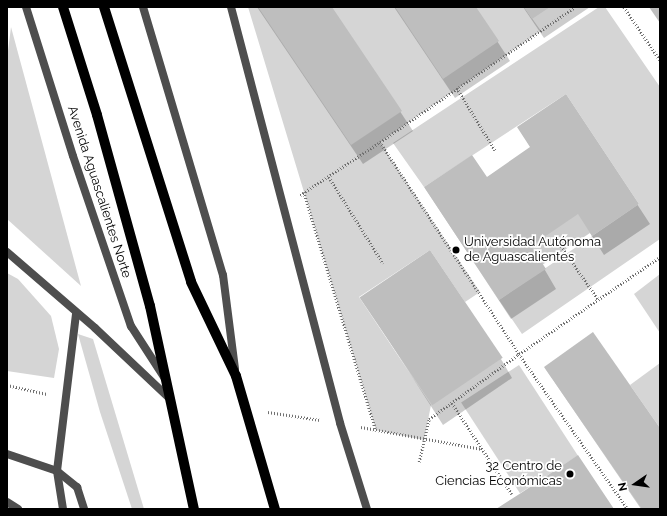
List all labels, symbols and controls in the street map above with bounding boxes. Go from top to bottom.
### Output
street label: Avenida Aguascalientes Norte [64,104,134,280]
place label: Universidad Autónoma de Aguascalientes [464,235,601,266]
marker: Universidad Autónoma de Aguascalientes [451,245,461,255]
place label: 32 Centro de Ciencias Económicas [435,459,562,490]
north arrow [615,464,655,504]
marker: 32 Centro de Ciencias Económicas [565,469,575,479]
text: N [616,481,630,492]

